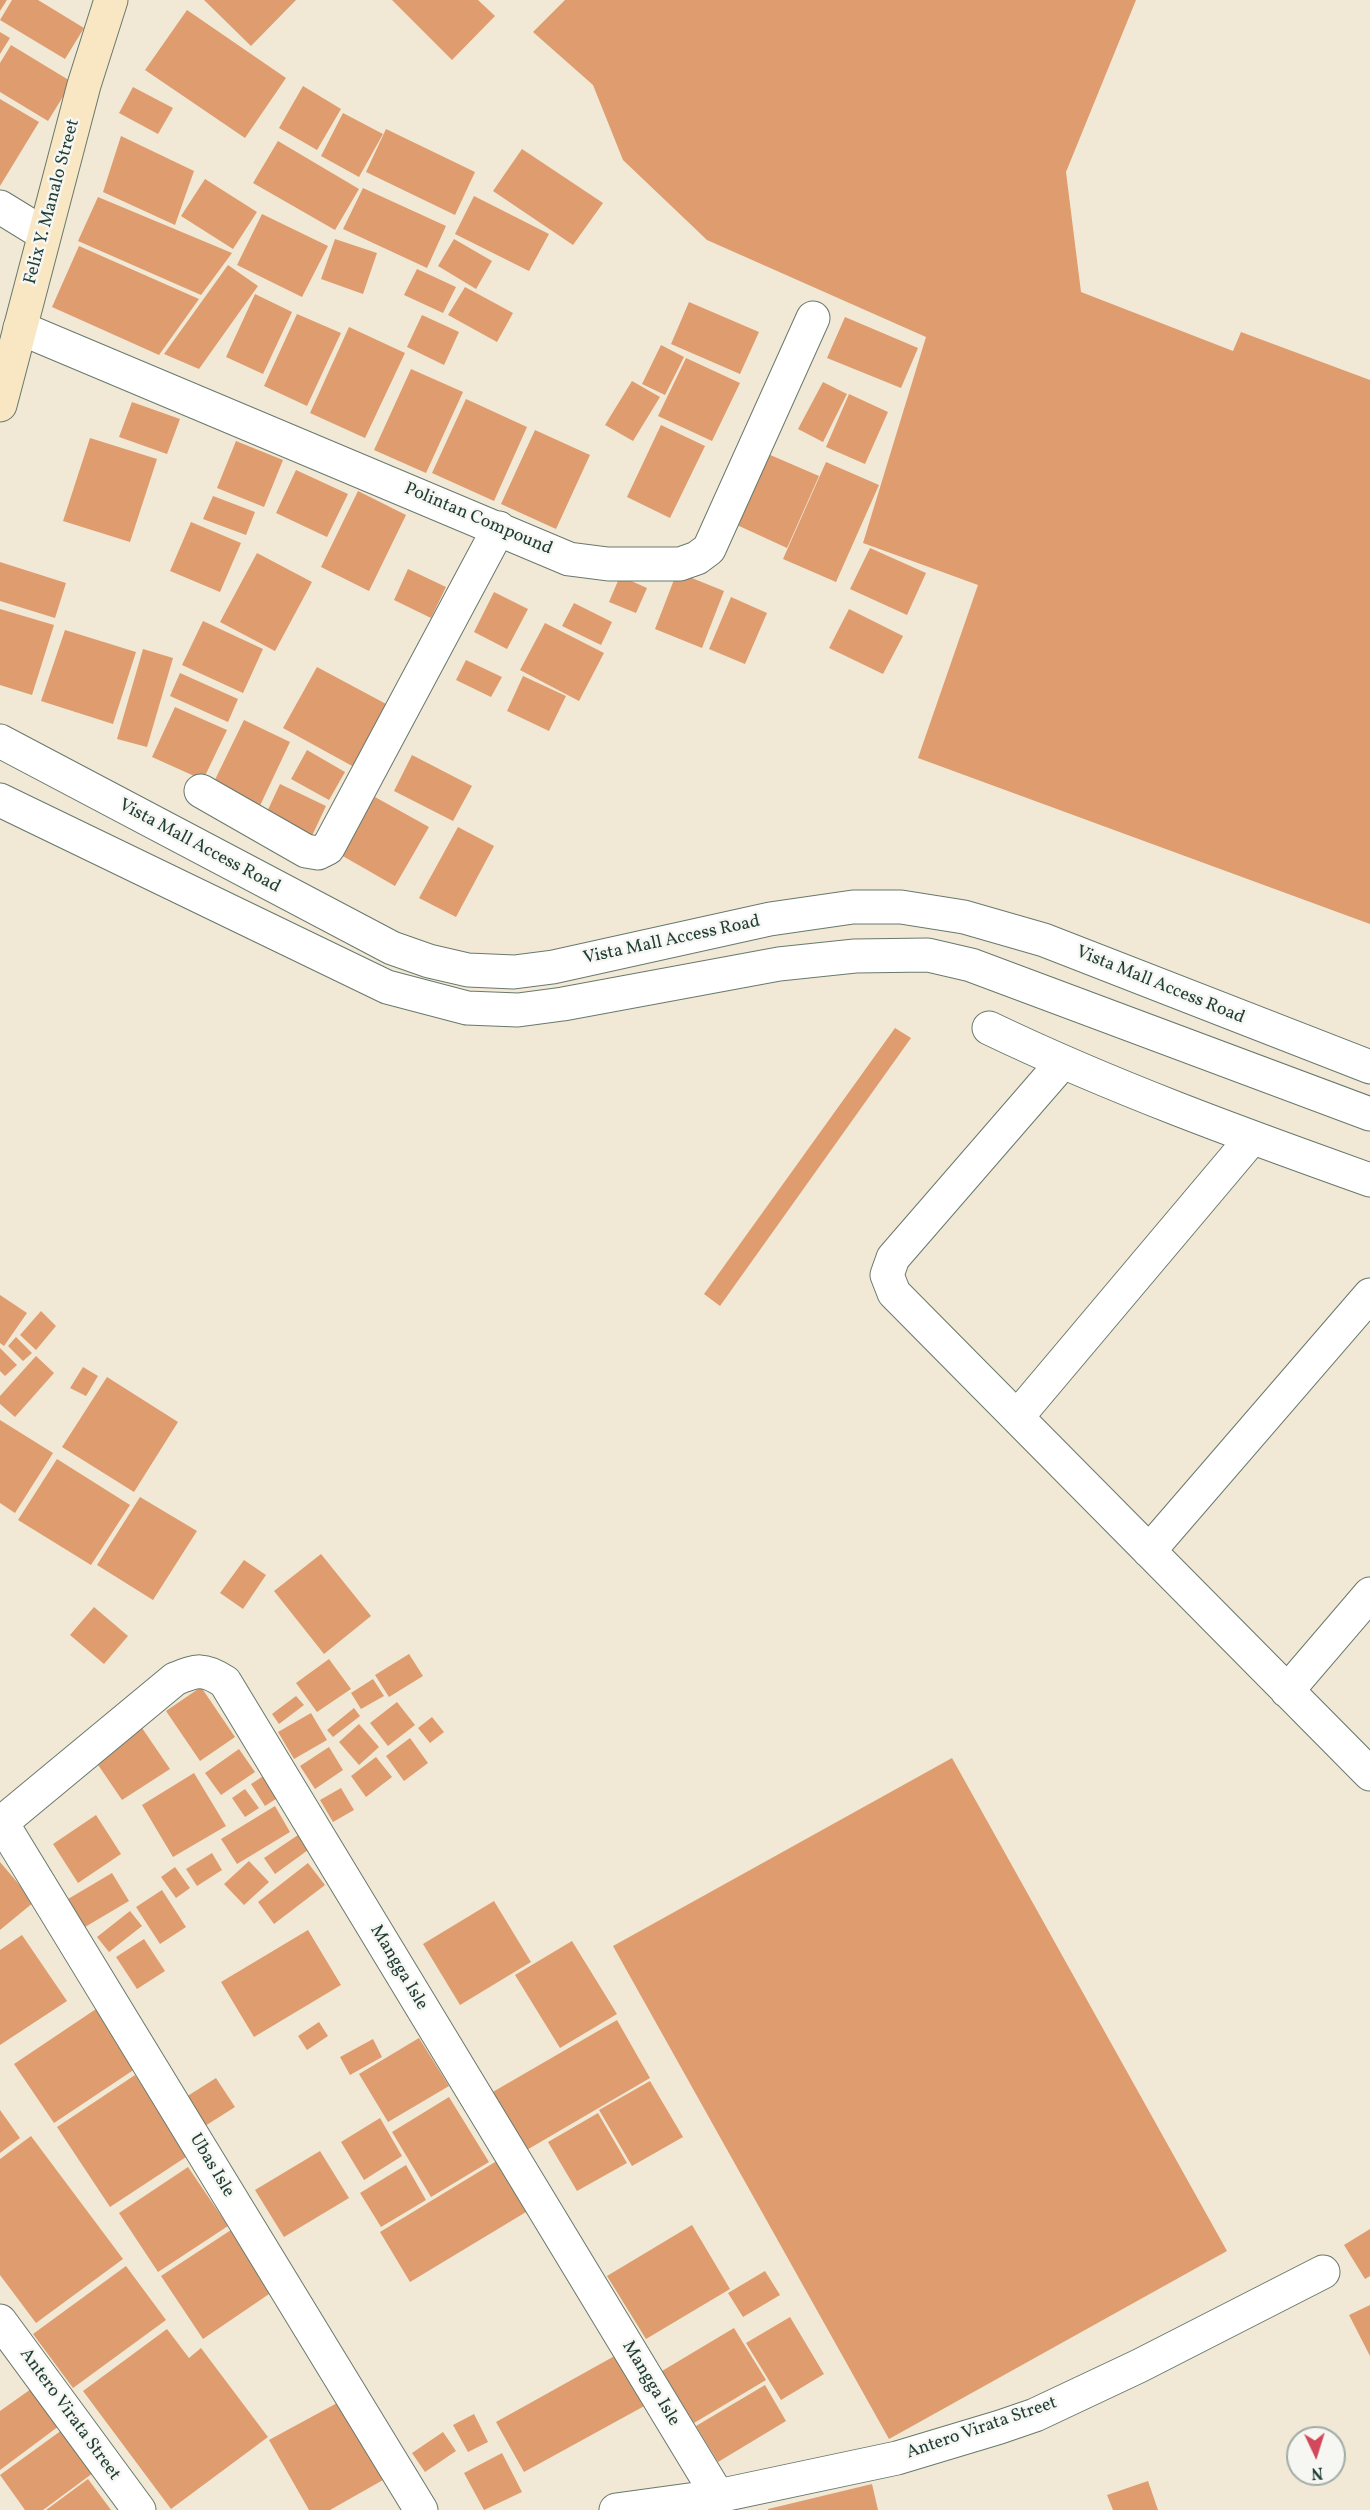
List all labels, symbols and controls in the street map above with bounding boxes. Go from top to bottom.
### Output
street label: Felix Y. Manalo Street [21,117,85,287]
street label: Polintan Compound [401,479,555,561]
street label: Vista Mall Access Road [114,795,284,899]
street label: Vista Mall Access Road [582,912,762,970]
street label: Vista Mall Access Road [1072,942,1248,1030]
street label: Mangga Isle [364,1922,432,2014]
street label: Ubas Isle [184,2130,238,2202]
street label: Mangga Isle [616,2338,684,2430]
street label: Antero Virata Street [14,2345,124,2485]
street label: Antero Virata Street [904,2393,1060,2465]
north arrow [1286,2426,1346,2486]
text: N [1311,2461,1324,2483]

